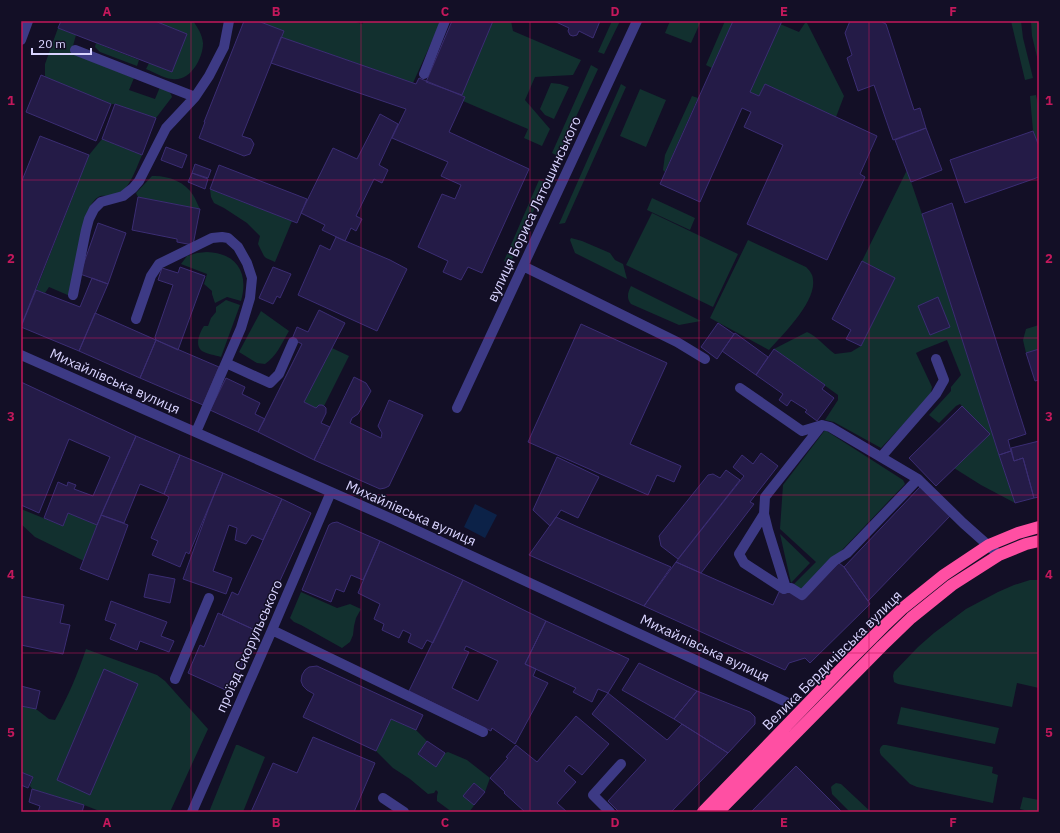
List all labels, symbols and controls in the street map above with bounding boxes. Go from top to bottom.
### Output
text: A [103,3,112,20]
text: B [272,3,281,20]
text: C [441,3,450,20]
text: D [610,3,620,20]
text: E [780,3,788,20]
text: F [949,3,957,20]
scale bar [32,30,91,56]
text: 20 m [38,36,66,51]
text: 1 [7,92,15,109]
text: 1 [1045,92,1053,109]
street label: вулиця Бориса Лятошинського [483,113,585,305]
text: 2 [7,250,15,267]
text: 2 [1045,250,1053,267]
street label: Михайлівська вулиця [47,344,183,418]
text: 3 [7,408,15,425]
text: 3 [1045,408,1053,425]
street label: Михайлівська вулиця [343,476,479,550]
text: 4 [7,566,15,583]
text: 4 [1045,566,1053,583]
street label: проїзд Скорульського [212,577,286,715]
street label: Велика Бердичівська вулиця [758,586,906,734]
street label: Михайлівська вулиця [637,610,773,686]
text: 5 [7,724,15,741]
text: 5 [1045,724,1053,741]
text: A [103,814,112,831]
text: B [272,814,281,831]
text: C [441,814,450,831]
text: D [610,814,620,831]
text: E [780,814,788,831]
text: F [949,814,957,831]

